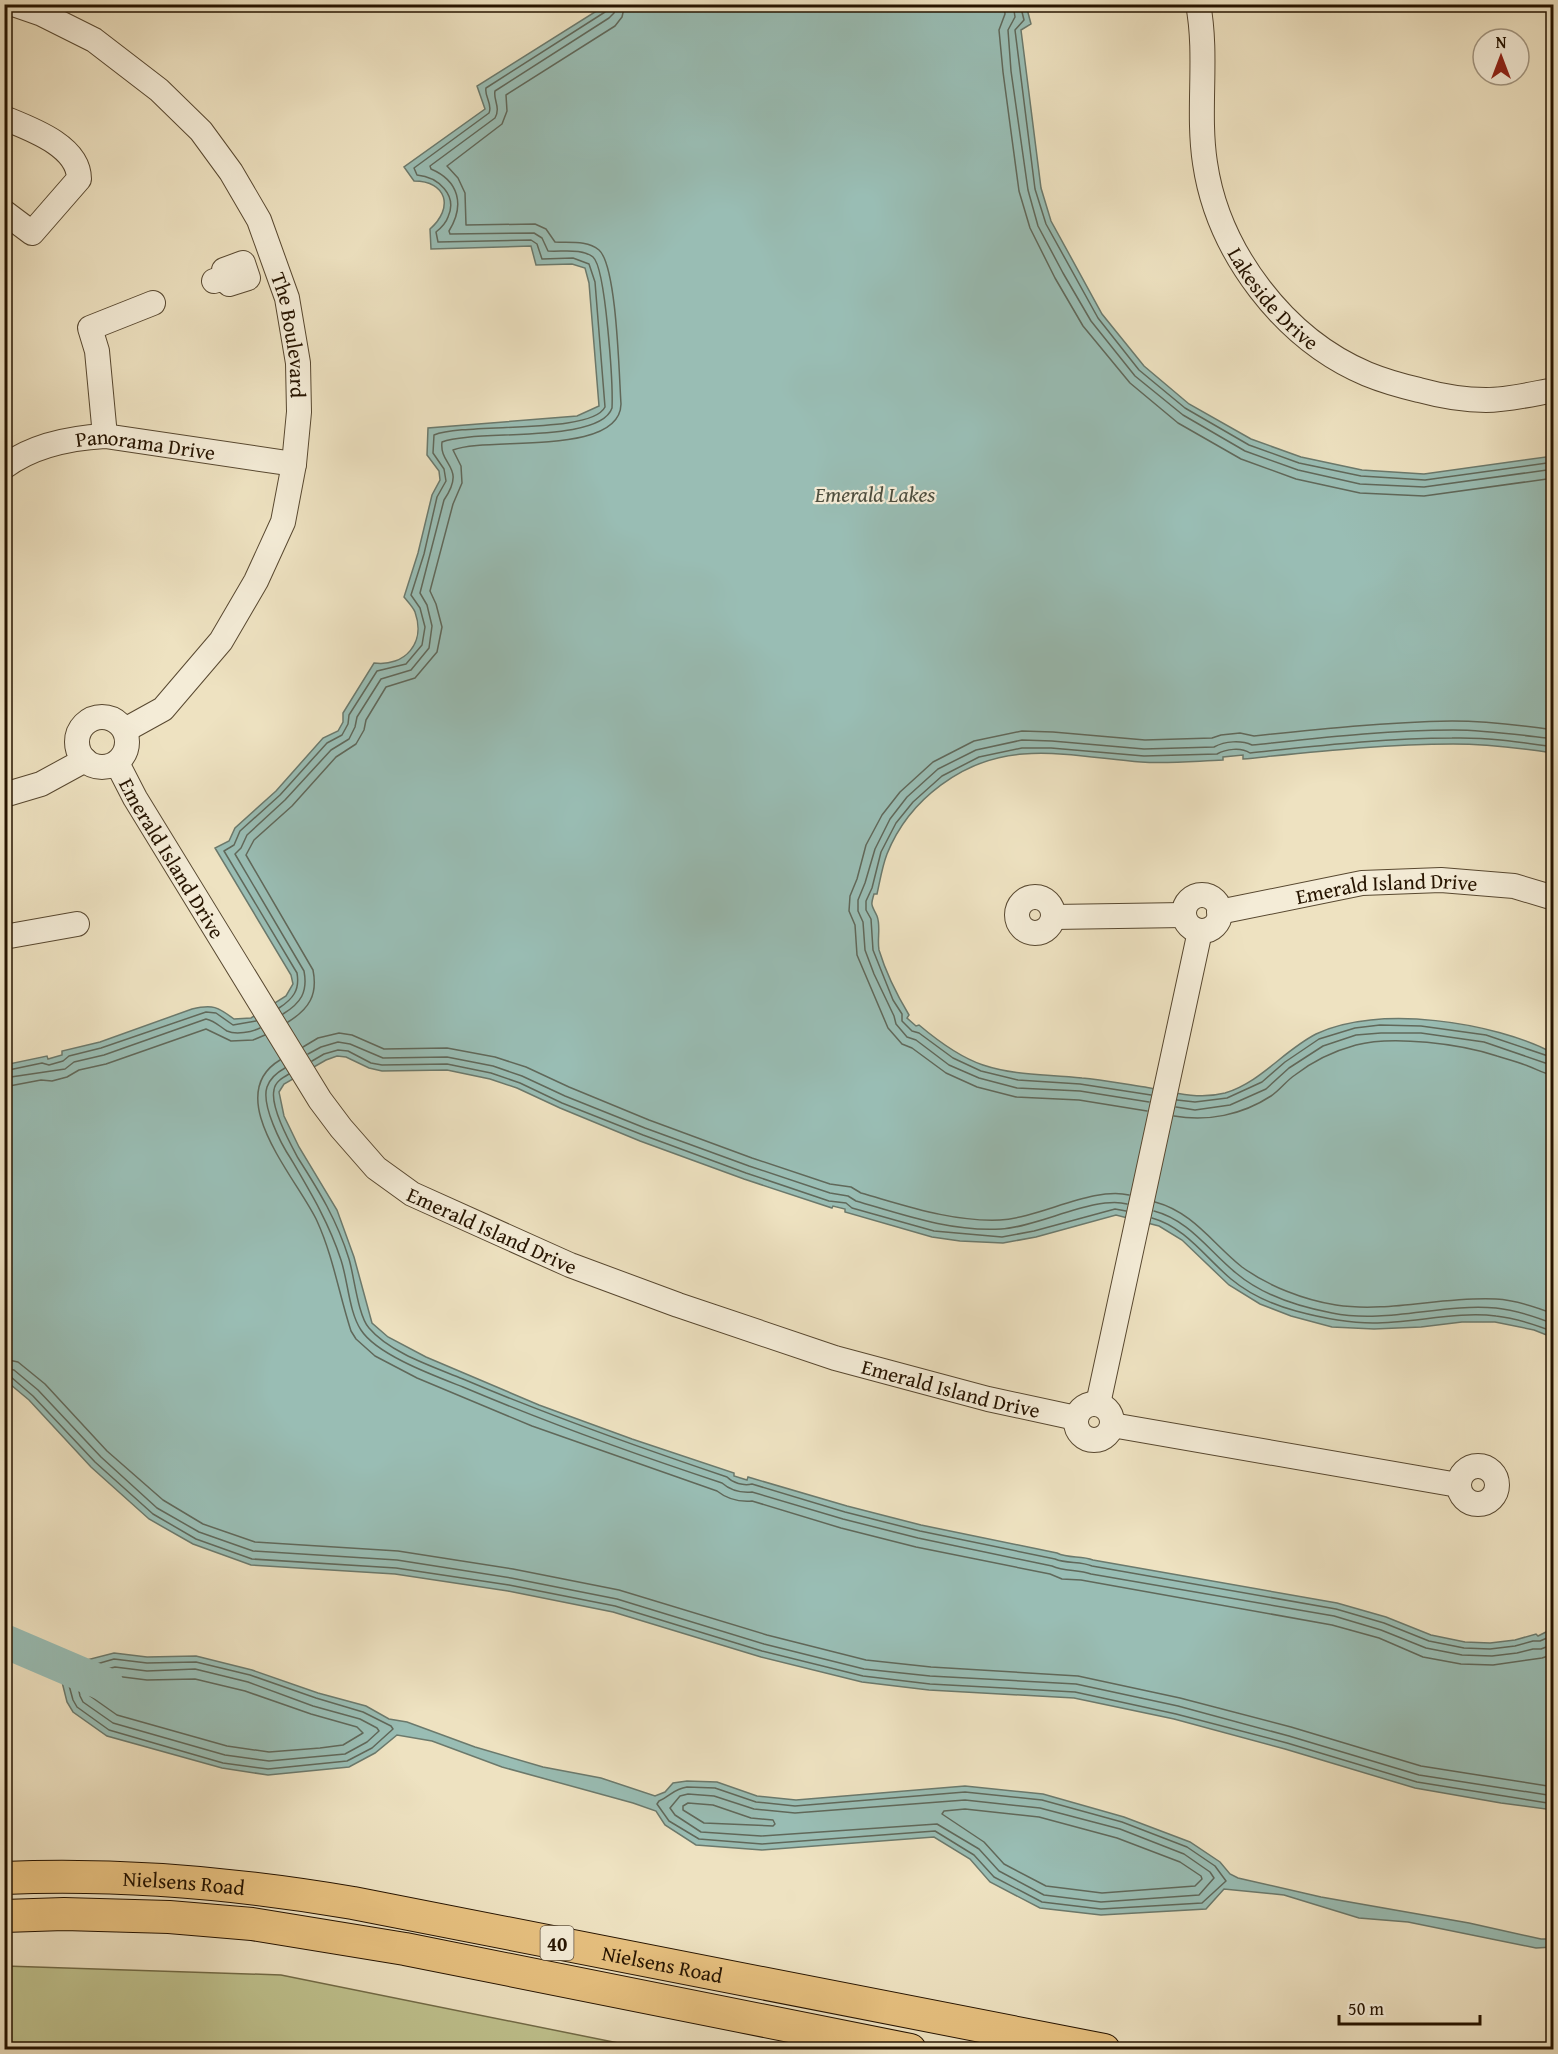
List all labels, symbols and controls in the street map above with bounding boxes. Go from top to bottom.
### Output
north arrow [1471,27,1531,87]
text: N [1496,30,1507,54]
street label: Lakeside Drive [1220,241,1326,357]
street label: The Boulevard [263,268,314,399]
street label: Panorama Drive [73,420,218,468]
water label: Emerald Lakes [814,478,935,510]
street label: Emerald Island Drive [112,772,233,945]
street label: Emerald Island Drive [1293,864,1479,912]
street label: Emerald Island Drive [402,1178,581,1282]
street label: Emerald Island Drive [858,1350,1043,1425]
street label: Nielsens Road [122,1862,247,1903]
road number: 40 [540,1926,574,1960]
street label: Nielsens Road [600,1937,726,1991]
scale bar [1339,1988,1480,2026]
text: 50 m [1348,1995,1384,2022]

